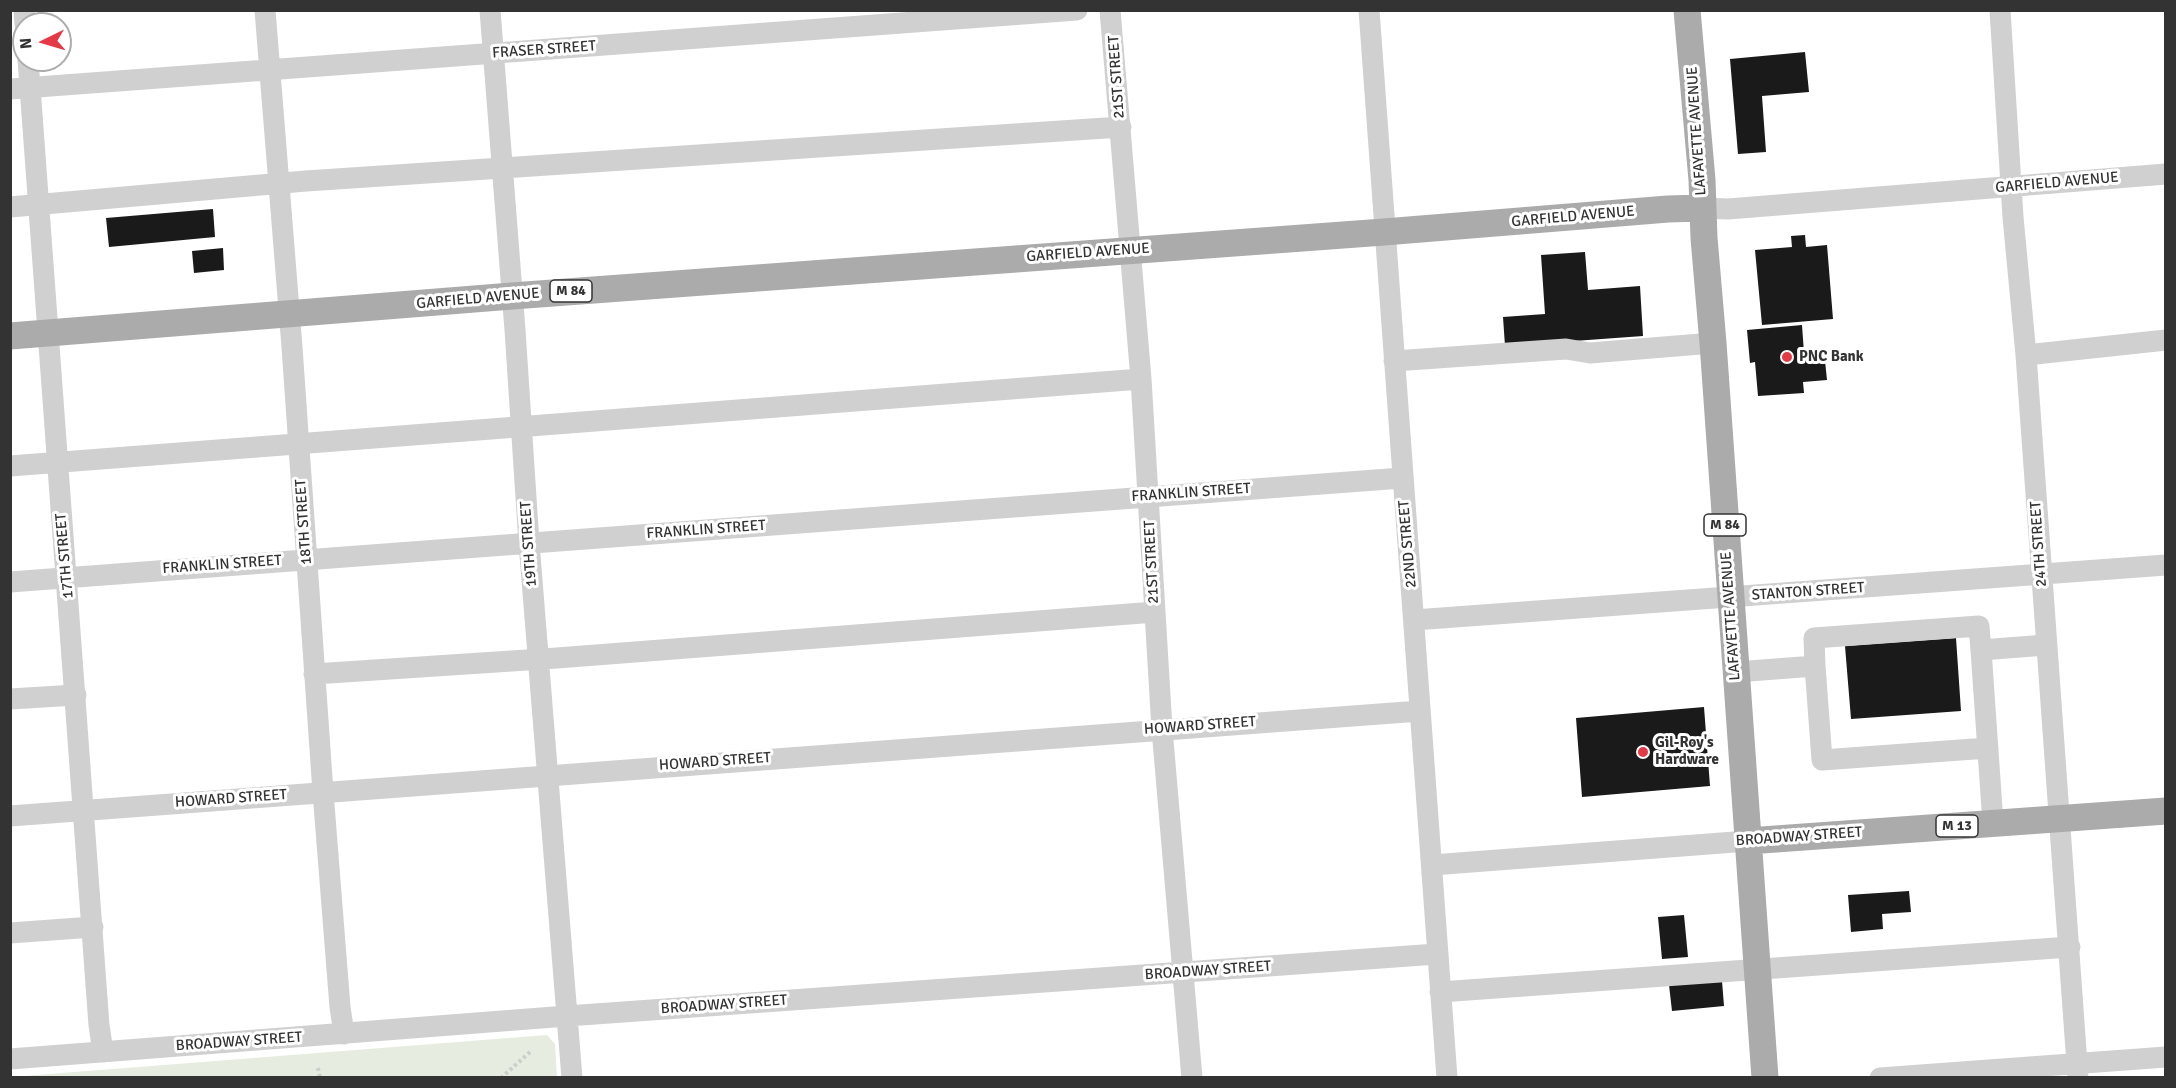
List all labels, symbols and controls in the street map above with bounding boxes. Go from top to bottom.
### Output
north arrow [12,12,72,72]
street label: 21ST STREET [1105,35,1129,119]
text: N [16,37,37,50]
street label: FRASER STREET [492,37,596,63]
street label: LAFAYETTE AVENUE [1684,66,1710,196]
street label: GARFIELD AVENUE [1995,169,2119,197]
street label: GARFIELD AVENUE [1511,203,1635,231]
street label: GARFIELD AVENUE [1026,240,1150,266]
road number: M 84 [550,280,592,302]
street label: GARFIELD AVENUE [416,285,540,313]
place label: PNC Bank [1799,348,1864,366]
marker: PNC Bank [1780,350,1794,364]
street label: 18TH STREET [292,479,316,565]
street label: FRANKLIN STREET [1131,480,1251,506]
street label: 22ND STREET [1395,499,1421,589]
street label: 19TH STREET [517,501,541,587]
street label: 24TH STREET [2027,501,2051,587]
street label: 17TH STREET [52,513,78,599]
road number: M 84 [1704,514,1746,536]
street label: FRANKLIN STREET [646,517,766,543]
street label: 21ST STREET [1141,520,1163,604]
street label: LAFAYETTE AVENUE [1718,551,1744,681]
street label: FRANKLIN STREET [162,552,282,578]
street label: STANTON STREET [1751,579,1865,605]
street label: HOWARD STREET [1143,713,1257,739]
place label: Gil-Roy's Hardware [1655,734,1719,769]
marker: Gil-Roy's Hardware [1636,745,1650,759]
street label: HOWARD STREET [658,749,772,775]
street label: HOWARD STREET [174,786,288,812]
road number: M 13 [1936,815,1978,837]
street label: BROADWAY STREET [1735,824,1863,850]
street label: BROADWAY STREET [1144,958,1272,984]
street label: BROADWAY STREET [660,992,788,1018]
street label: BROADWAY STREET [175,1029,303,1055]

